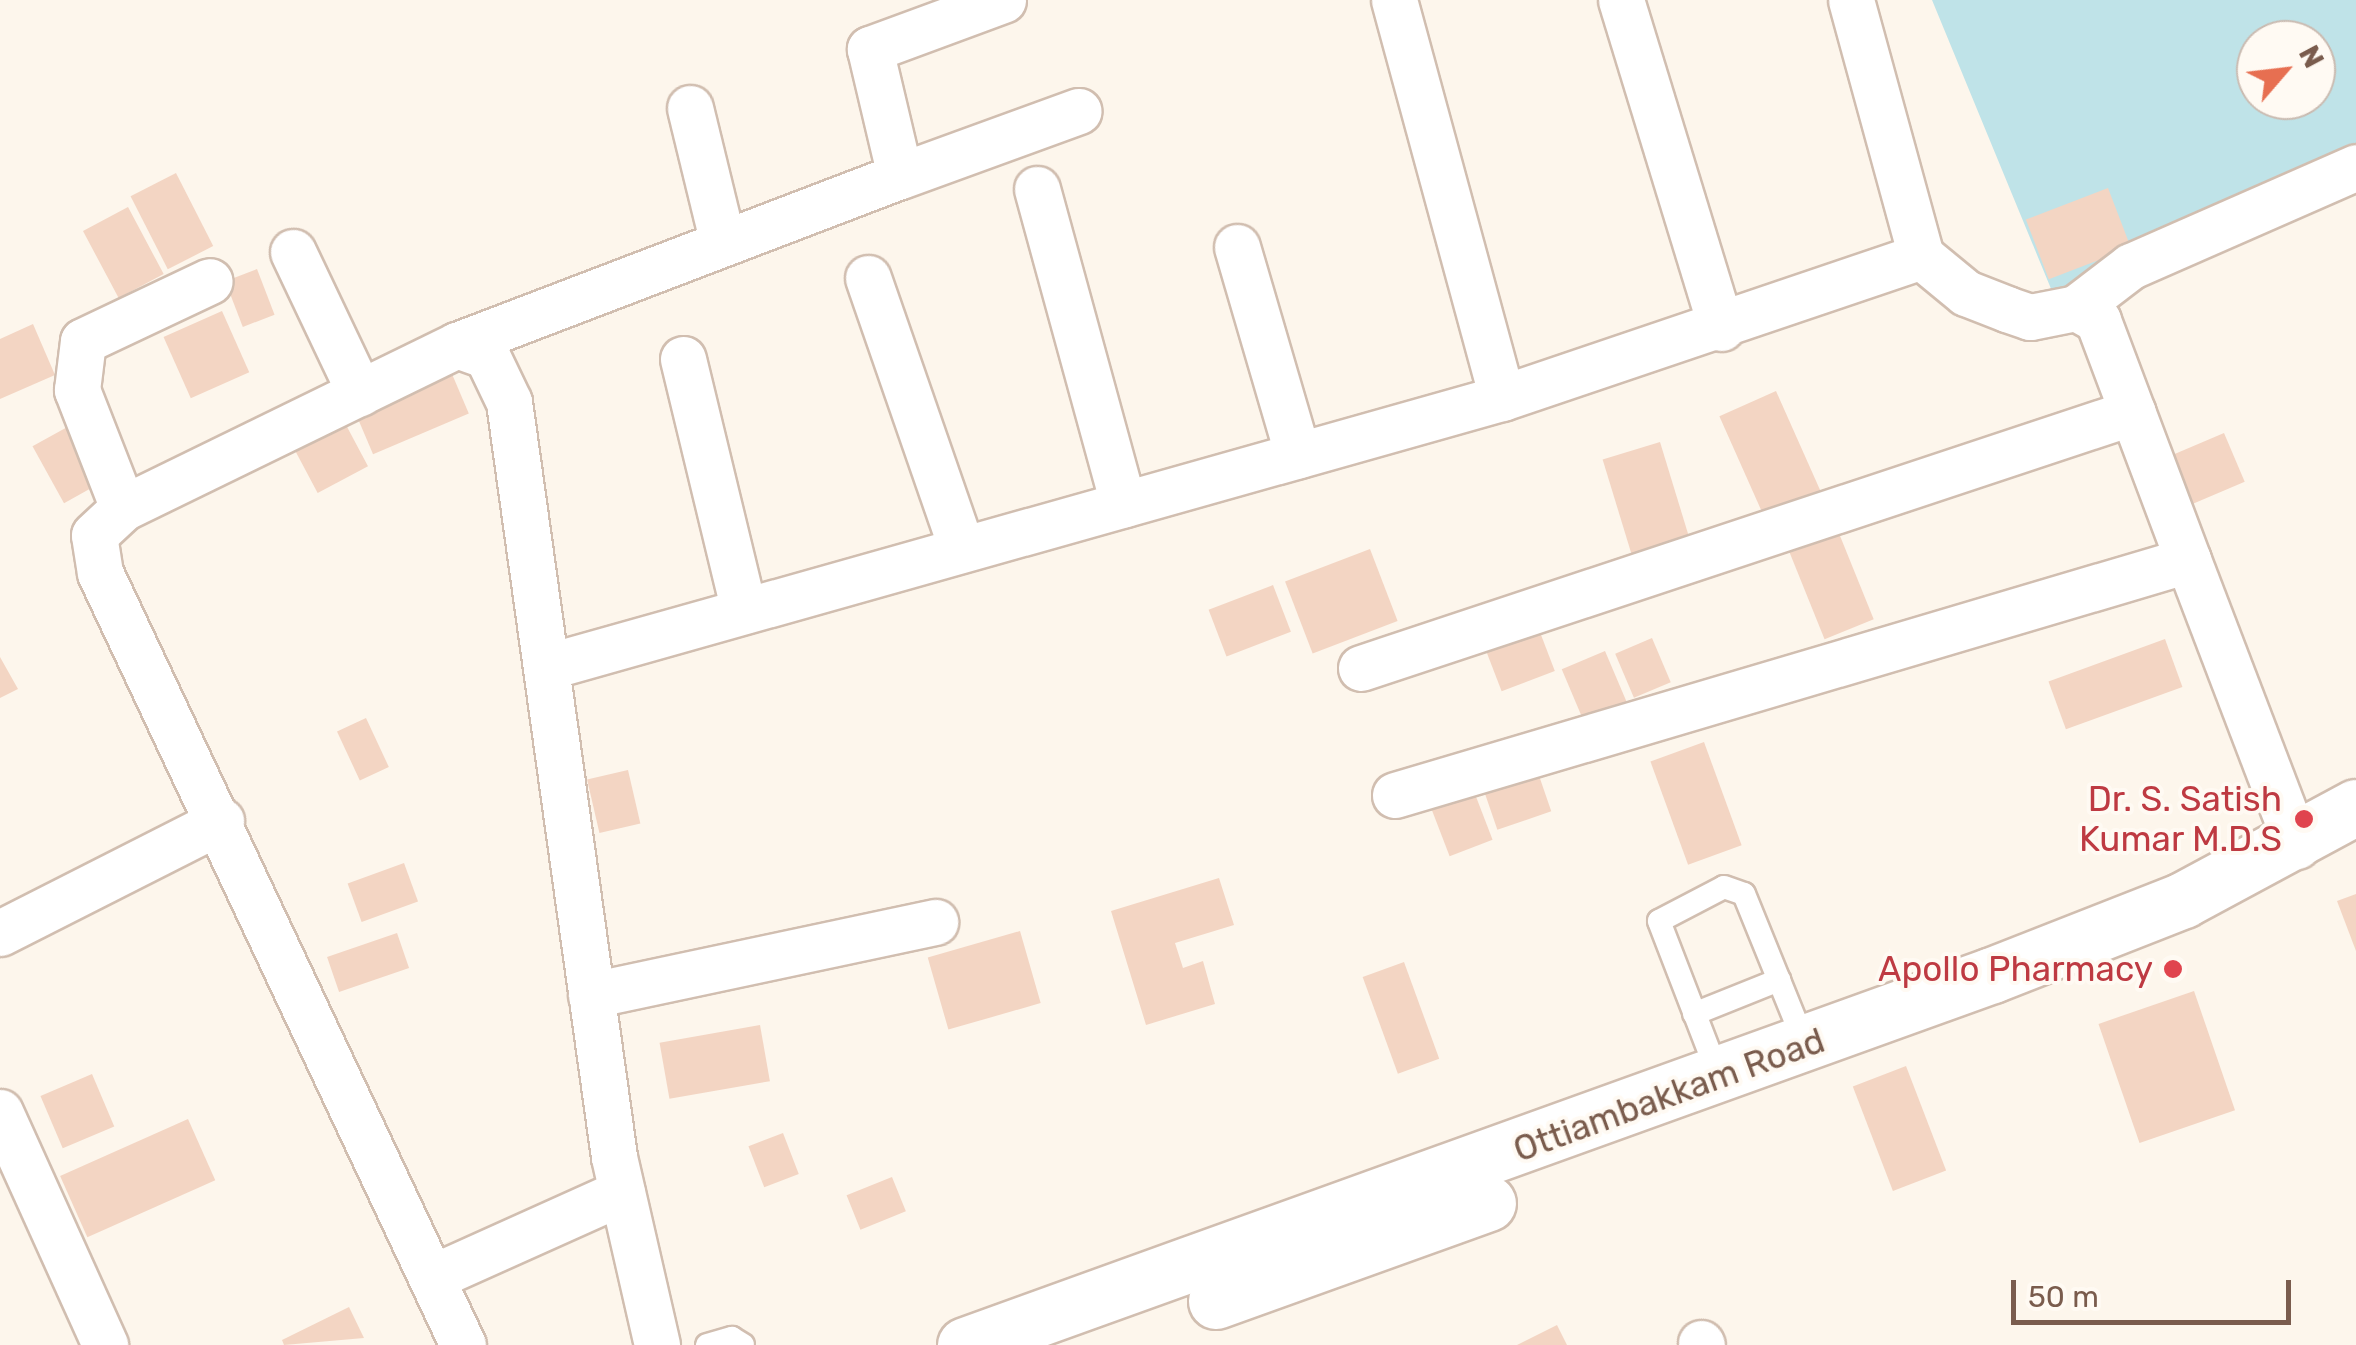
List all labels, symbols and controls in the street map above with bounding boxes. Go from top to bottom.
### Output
north arrow [2236,20,2336,120]
text: N [2292,40,2330,73]
place label: Dr. S. Satish Kumar M.D.S [2078,778,2282,860]
marker: Dr. S. Satish Kumar M.D.S [2291,806,2317,832]
place label: Apollo Pharmacy [1878,948,2153,990]
marker: Apollo Pharmacy [2162,958,2184,980]
street label: Ottiambakkam Road [1508,1019,1830,1171]
scale bar [2016,1260,2296,1322]
text: 50 m [2028,1279,2099,1315]

